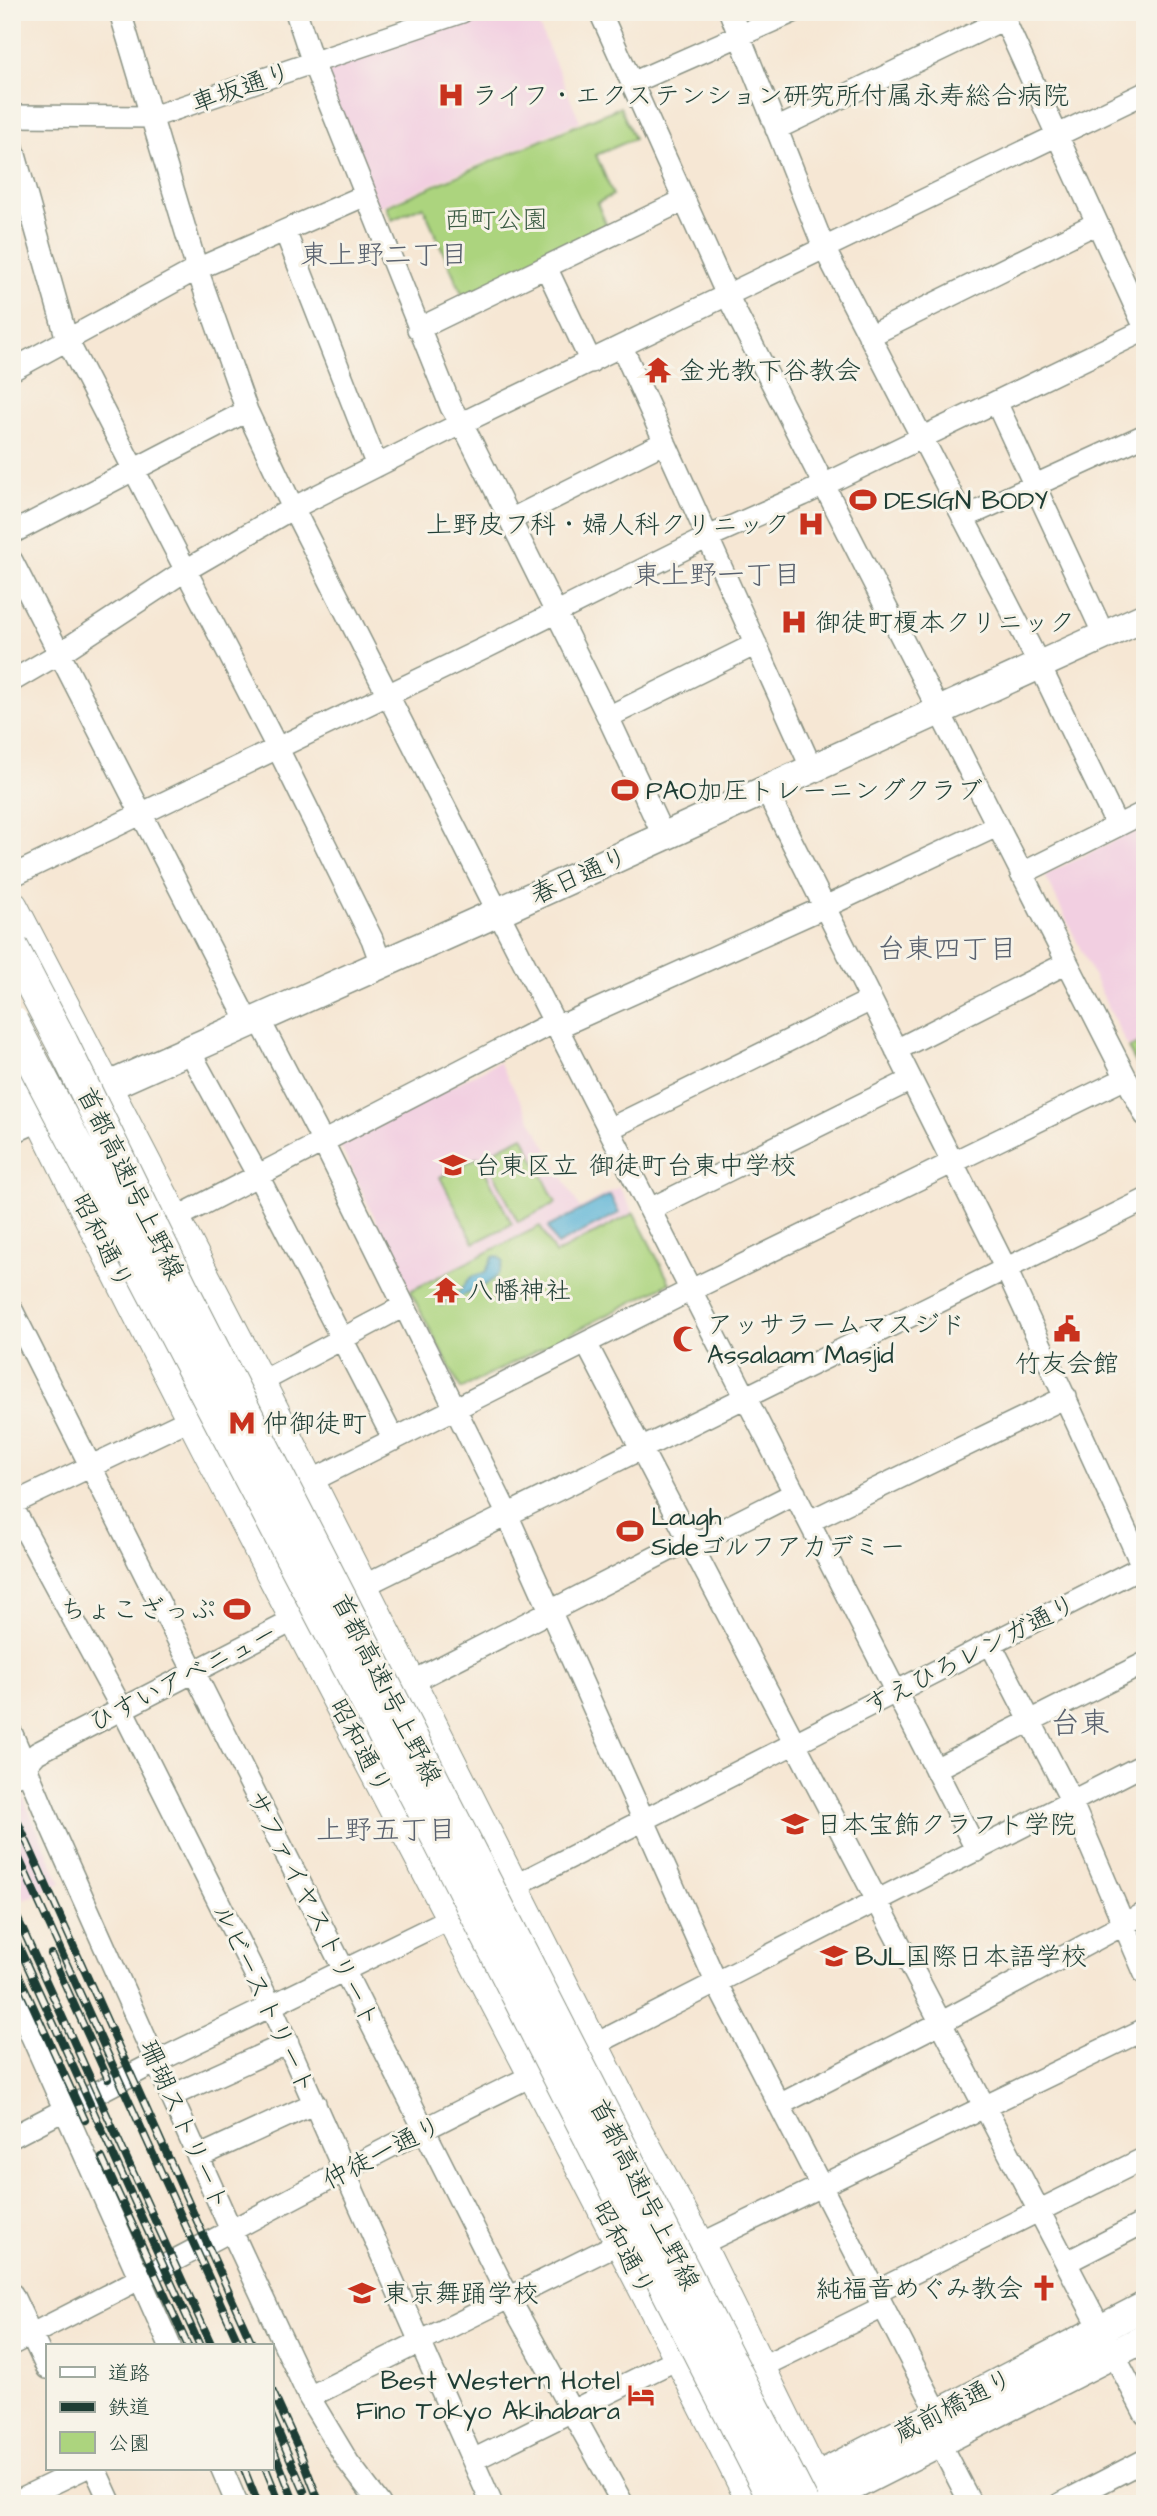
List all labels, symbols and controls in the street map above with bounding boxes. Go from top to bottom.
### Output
street label: 車坂通り [186,54,296,122]
place label: ライフ・エクステンション研究所付属永寿総合病院 [472,78,1069,114]
hospital icon: ライフ・エクステンション研究所付属永寿総合病院 [436,80,466,110]
park label: 西町公園 [444,202,548,238]
district label: 東上野二丁目 [300,236,468,275]
place label: 金光教下谷教会 [679,353,861,389]
temple icon: 金光教下谷教会 [643,355,673,385]
place label: DESIGN BODY [884,483,1048,519]
sports icon: DESIGN BODY [848,485,878,515]
place label: 上野皮フ科・婦人科クリニック [426,507,790,543]
hospital icon: 上野皮フ科・婦人科クリニック [796,509,826,539]
district label: 東上野一丁目 [633,556,801,595]
place label: 御徒町榎本クリニック [815,605,1075,641]
hospital icon: 御徒町榎本クリニック [779,607,809,637]
place label: PAO加圧トレーニングクラブ [646,773,983,809]
sports icon: PAO加圧トレーニングクラブ [610,775,640,805]
street label: 春日通り [525,838,634,914]
district label: 台東四丁目 [877,930,1017,969]
street label: 首都高速1号上野線 [68,1081,193,1286]
place label: 台東区立 御徒町台東中学校 [474,1148,796,1184]
school or university icon: 台東区立 御徒町台東中学校 [438,1150,468,1180]
street label: 昭和通り [62,1187,142,1296]
place label: 八幡神社 [467,1273,571,1309]
temple icon: 八幡神社 [431,1275,461,1305]
place label: アッサラームマスジド Assalaam Masjid [707,1307,965,1373]
public building icon: 竹友会館 [1052,1314,1082,1344]
mosque icon: アッサラームマスジド Assalaam Masjid [671,1324,701,1354]
place label: 竹友会館 [1015,1346,1119,1382]
place label: 仲御徒町 [263,1406,367,1442]
metro station icon: 仲御徒町 [227,1408,257,1438]
place label: Laugh Sideゴルフアカデミー [651,1499,905,1565]
sports icon: Laugh Sideゴルフアカデミー [615,1516,645,1546]
street label: すえひろレンガ通り [858,1586,1083,1724]
street label: 首都高速1号上野線 [322,1587,450,1792]
place label: ちょこざっぷ [60,1592,216,1628]
sports icon: ちょこざっぷ [222,1594,252,1624]
street label: ひすいアベニュー [83,1615,284,1741]
street label: 昭和通り [320,1692,400,1801]
district label: 台東 [1050,1703,1110,1745]
street label: サファイヤストリート [238,1785,389,2034]
place label: 日本宝飾クラフト学院 [816,1807,1076,1843]
school or university icon: 日本宝飾クラフト学院 [780,1809,810,1839]
district label: 上野五丁目 [316,1811,456,1850]
street label: ルビーストリート [204,1898,324,2101]
place label: BJL国際日本語学校 [855,1939,1087,1975]
school or university icon: BJL国際日本語学校 [819,1941,849,1971]
street label: 珊瑚ストリート [130,2034,238,2217]
street label: 首都高速1号上野線 [580,2092,708,2297]
street label: 仲徒一通り [316,2107,449,2198]
street label: 昭和通り [583,2194,663,2303]
place label: 純福音めぐみ教会 [816,2271,1023,2307]
church icon: 純福音めぐみ教会 [1029,2273,1059,2303]
place label: 東京舞踊学校 [383,2276,539,2312]
school or university icon: 東京舞踊学校 [347,2278,377,2308]
legend [46,2344,273,2470]
text: 道路 [108,2359,150,2388]
street label: 蔵前橋通り [887,2360,1020,2451]
place label: Best Western Hotel Fino Tokyo Akihabara [356,2363,620,2431]
hotel icon: Best Western Hotel Fino Tokyo Akihabara [626,2380,656,2410]
text: 鉄道 [108,2393,150,2422]
text: 公園 [108,2429,150,2458]

